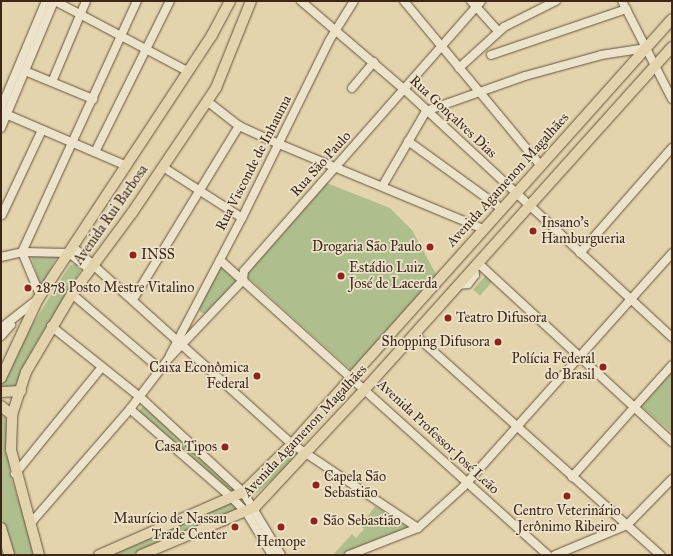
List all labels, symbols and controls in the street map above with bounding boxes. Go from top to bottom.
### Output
street label: Rua Gonçalves Dias [406,72,500,162]
street label: Rua Visconde de Inhauma [213,93,295,233]
street label: Avenida Agamenon Magalhães [443,110,573,250]
street label: Rua São Paulo [287,128,355,200]
street label: Avenida Rui Barbosa [70,162,152,268]
place label: Insano's Hamburgueria [541,215,625,248]
marker: Insano's Hamburgueria [528,226,538,236]
place label: Drogaria São Paulo [312,239,422,255]
marker: Drogaria São Paulo [425,242,435,252]
place label: INSS [141,247,175,263]
marker: INSS [128,250,138,260]
place label: Estádio Luiz José de Lacerda [349,260,437,292]
marker: Estádio Luiz José de Lacerda [336,271,346,281]
place label: 2878 Posto Mestre Vitalino [36,280,194,296]
marker: 2878 Posto Mestre Vitalino [23,283,33,293]
place label: Teatro Difusora [456,310,547,326]
marker: Teatro Difusora [443,313,453,323]
place label: Shopping Difusora [382,334,490,350]
marker: Shopping Difusora [493,337,503,347]
place label: Polícia Federal do Brasil [511,351,595,384]
place label: Caixa Econômica Federal [149,360,249,392]
street label: Avenida Agamenon Magalhães [239,361,371,501]
marker: Polícia Federal do Brasil [598,362,608,372]
marker: Caixa Econômica Federal [252,371,262,381]
street label: Avenida Professor José Leão [374,376,502,498]
place label: Casa Tipos [155,439,217,455]
marker: Casa Tipos [220,442,230,452]
place label: Capela São Sebastião [324,469,386,502]
marker: Capela São Sebastião [311,480,321,490]
marker: Centro Veterinário Jerônimo Ribeiro [562,491,572,501]
place label: Centro Veterinário Jerônimo Ribeiro [513,503,621,536]
place label: Maurício de Nassau Trade Center [113,511,227,544]
place label: São Sebastião [323,513,401,529]
marker: São Sebastião [308,515,320,527]
marker: Maurício de Nassau Trade Center [230,522,240,532]
marker: Hemope [276,522,286,532]
place label: Hemope [256,534,306,550]

